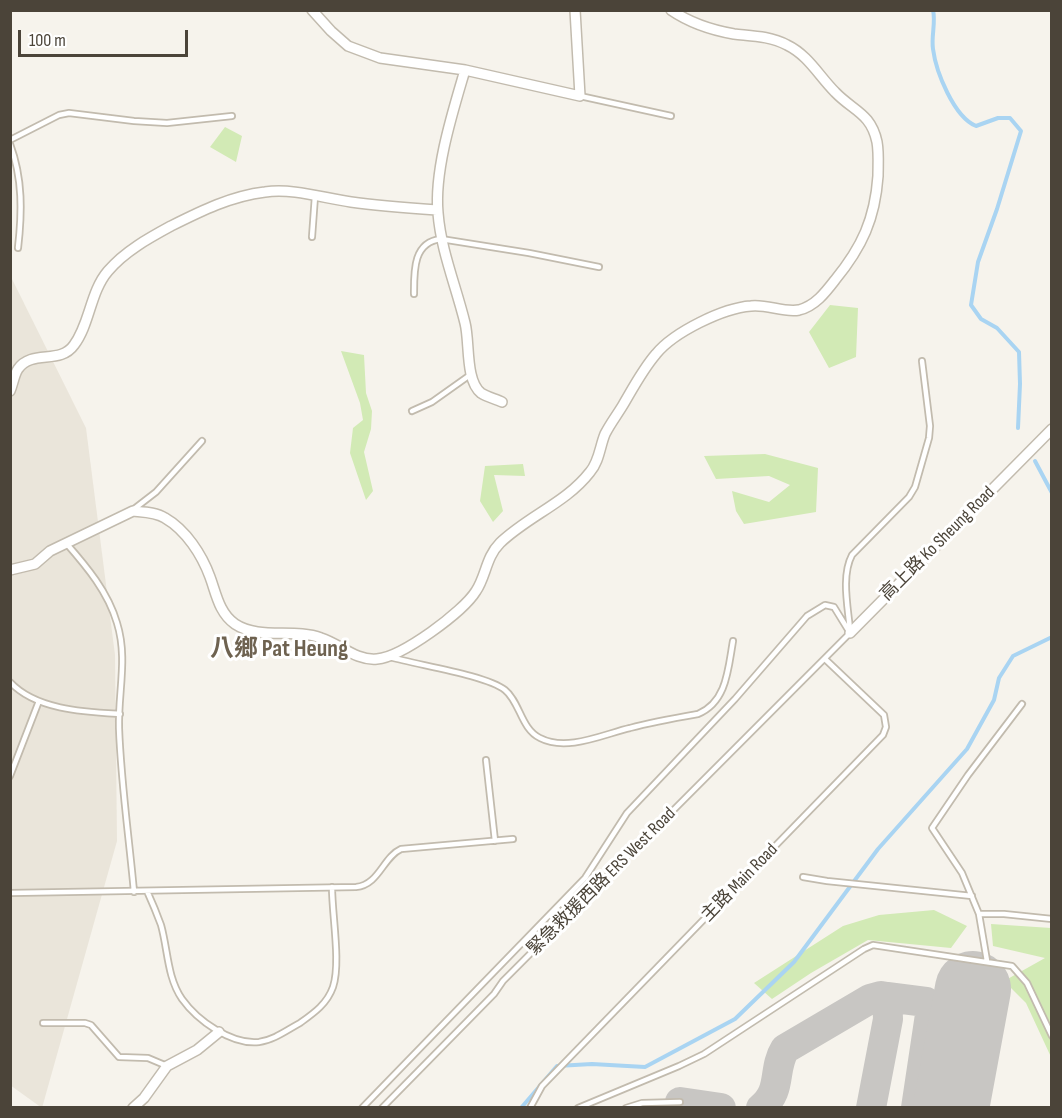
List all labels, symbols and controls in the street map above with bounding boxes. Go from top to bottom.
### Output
scale bar [21,18,190,56]
text: 100 m [29,30,66,51]
street label: 高上路 Ko Sheung Road [876,482,1000,606]
district label: 八鄉 Pat Heung [210,636,348,664]
street label: 緊急救援西路 ERS West Road [523,803,681,961]
street label: 主路 Main Road [697,839,783,927]

